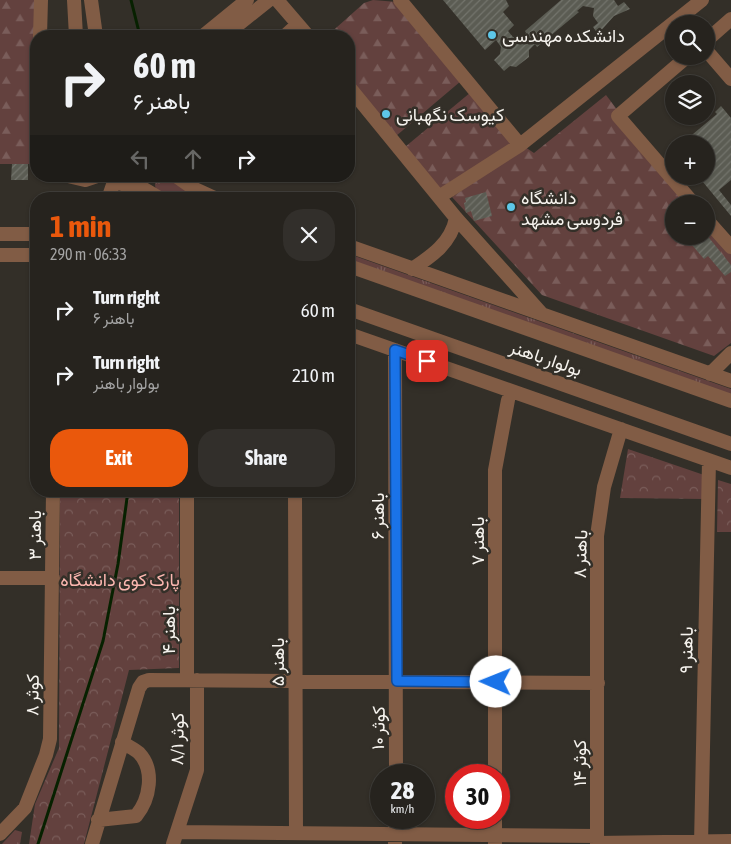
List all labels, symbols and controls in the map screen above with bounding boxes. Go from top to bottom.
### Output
map controls [665,15,715,245]
button: search [665,15,715,65]
place label: دانشکده مهندسی [502,25,625,47]
marker: دانشکده مهندسی [486,29,498,41]
text: 60 m [133,45,196,85]
icon: right [50,50,115,115]
button: layers [665,75,715,125]
text: باهنر ۶ [133,88,190,114]
place label: کیوسک نگهبانی [396,104,504,126]
marker: کیوسک نگهبانی [380,108,392,120]
button: + [665,135,715,185]
icon: left [126,145,154,173]
icon: ahead [179,145,207,173]
icon: right [232,145,260,173]
place label: دانشگاه فردوسی مشهد [521,187,623,230]
button: − [665,195,715,245]
marker: دانشگاه فردوسی مشهد [505,201,517,213]
text: 1 min [50,209,111,243]
button: close [283,209,335,261]
text: 290 m · 06:33 [50,245,127,263]
text: Turn right [93,286,160,308]
icon: right [50,296,78,324]
text: 60 m [301,299,335,321]
text: باهنر ۶ [93,309,135,327]
street label: بولوار باهنر [506,336,585,381]
pin [406,340,448,382]
icon: arrive [413,347,441,375]
text: Turn right [93,351,160,373]
icon: right [50,361,78,389]
text: 210 m [292,364,335,386]
text: بولوار باهنر [93,374,160,392]
button: Exit [50,429,188,487]
button: Share [198,429,335,487]
street label: باهنر ۶ [367,493,389,539]
street label: باهنر ۳ [24,510,46,560]
street label: باهنر ۷ [467,517,489,565]
street label: باهنر ۸ [569,529,592,579]
park label: پارک کوی دانشگاه [60,569,180,592]
street label: باهنر ۴ [158,606,180,654]
street label: باهنر ۹ [675,626,698,674]
street label: باهنر ۵ [267,638,289,686]
position arrow [469,655,521,707]
street label: کوثر ۸ [21,674,44,716]
street label: کوثر ۱۰ [367,706,390,750]
street label: کوثر ۸/۱ [166,712,189,766]
street label: کوثر ۱۴ [569,740,591,786]
speed limit sign: 30 [445,764,510,829]
text: 28 [391,776,414,804]
text: km/h [391,802,414,816]

